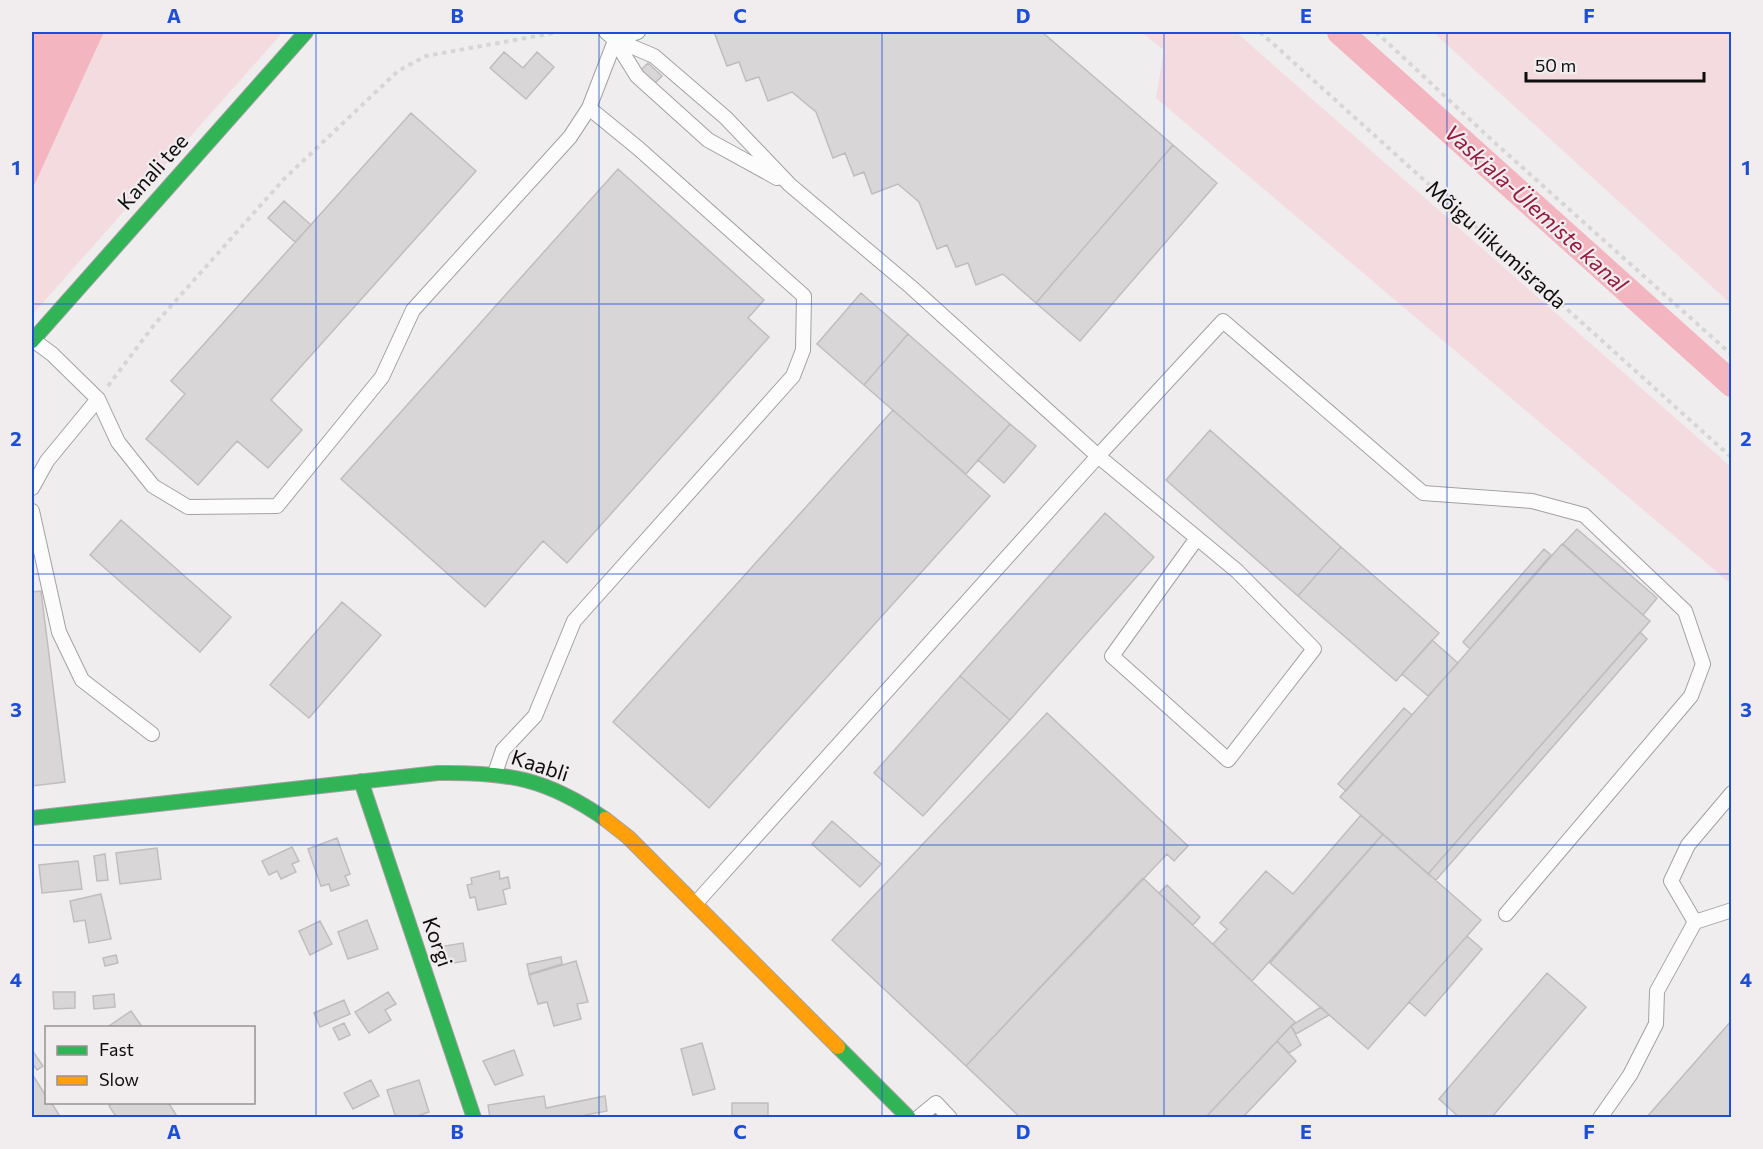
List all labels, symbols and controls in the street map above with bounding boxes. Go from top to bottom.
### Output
text: A [167,3,181,27]
text: B [450,3,464,27]
text: C [733,3,747,27]
text: D [1016,3,1030,27]
text: E [1300,3,1312,27]
text: F [1583,3,1595,27]
scale bar [1526,45,1704,83]
text: 50 m [1535,54,1576,76]
water label: Vaskjala-Ülemiste kanal [1439,118,1634,297]
street label: Kanali tee [111,128,192,214]
text: 1 [11,155,21,179]
text: 1 [1741,155,1751,179]
street label: Mõigu liikumisrada [1422,174,1572,313]
text: 2 [10,426,22,450]
text: 2 [1740,426,1752,450]
text: 3 [10,697,22,721]
text: 3 [1740,697,1752,721]
street label: Kaabli [508,744,572,786]
street label: Korgi [418,913,459,970]
text: 4 [10,967,22,991]
text: 4 [1740,967,1752,991]
legend [45,1026,255,1104]
text: Fast [99,1038,134,1060]
text: Slow [99,1068,139,1090]
text: A [167,1119,181,1143]
text: B [450,1119,464,1143]
text: C [733,1119,747,1143]
text: D [1016,1119,1030,1143]
text: E [1300,1119,1312,1143]
text: F [1583,1119,1595,1143]

